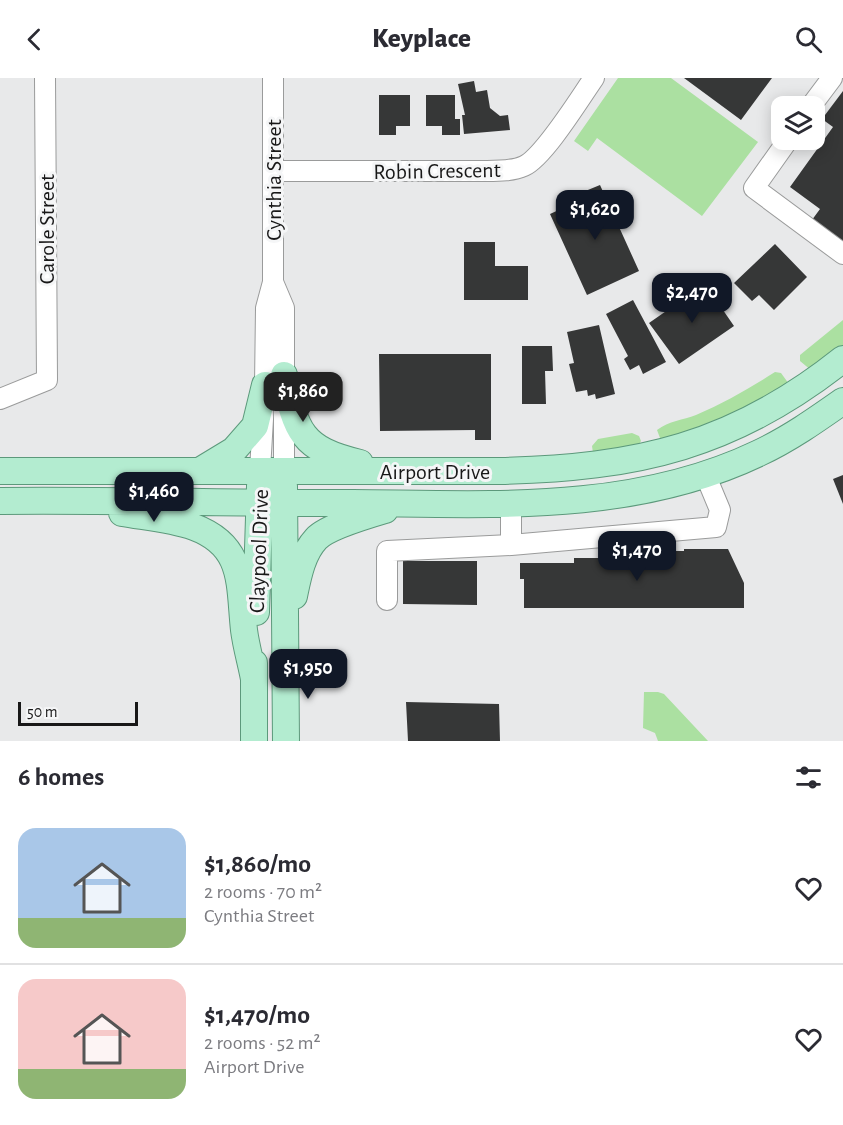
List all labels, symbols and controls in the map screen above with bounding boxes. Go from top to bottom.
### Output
icon: back [18,23,51,56]
icon: search [792,23,825,56]
text: Keyplace [372,25,471,52]
map controls [771,96,825,150]
button: layers [771,96,825,150]
street label: Cynthia Street [263,119,285,241]
street label: Robin Crescent [373,159,501,183]
street label: Carole Street [36,174,58,284]
pin: $1,620 [546,190,644,241]
text: $1,620 [570,199,620,219]
pin: $2,470 [643,273,741,324]
text: $2,470 [666,282,718,302]
pin: $1,860 [254,372,352,423]
text: $1,860 [278,381,328,401]
street label: Airport Drive [380,461,490,483]
pin: $1,460 [105,472,203,523]
text: $1,460 [129,481,179,501]
street label: Claypool Drive [246,489,272,613]
pin: $1,470 [588,531,686,582]
text: $1,470 [612,540,662,560]
pin: $1,950 [259,649,357,700]
text: $1,950 [283,658,333,678]
scale bar [18,699,138,726]
text: 50 m [27,704,58,720]
icon: filters [792,761,825,794]
text: 6 homes [18,764,104,790]
text: $1,860/mo [204,851,311,877]
icon: home [66,852,138,924]
icon: heart [792,872,825,905]
text: 2 rooms · 70 m² [204,882,322,902]
text: Cynthia Street [204,906,314,926]
text: $1,470/mo [204,1002,310,1028]
icon: home [66,1003,138,1075]
icon: heart [792,1023,825,1056]
text: 2 rooms · 52 m² [204,1033,321,1053]
text: Airport Drive [204,1057,304,1077]

